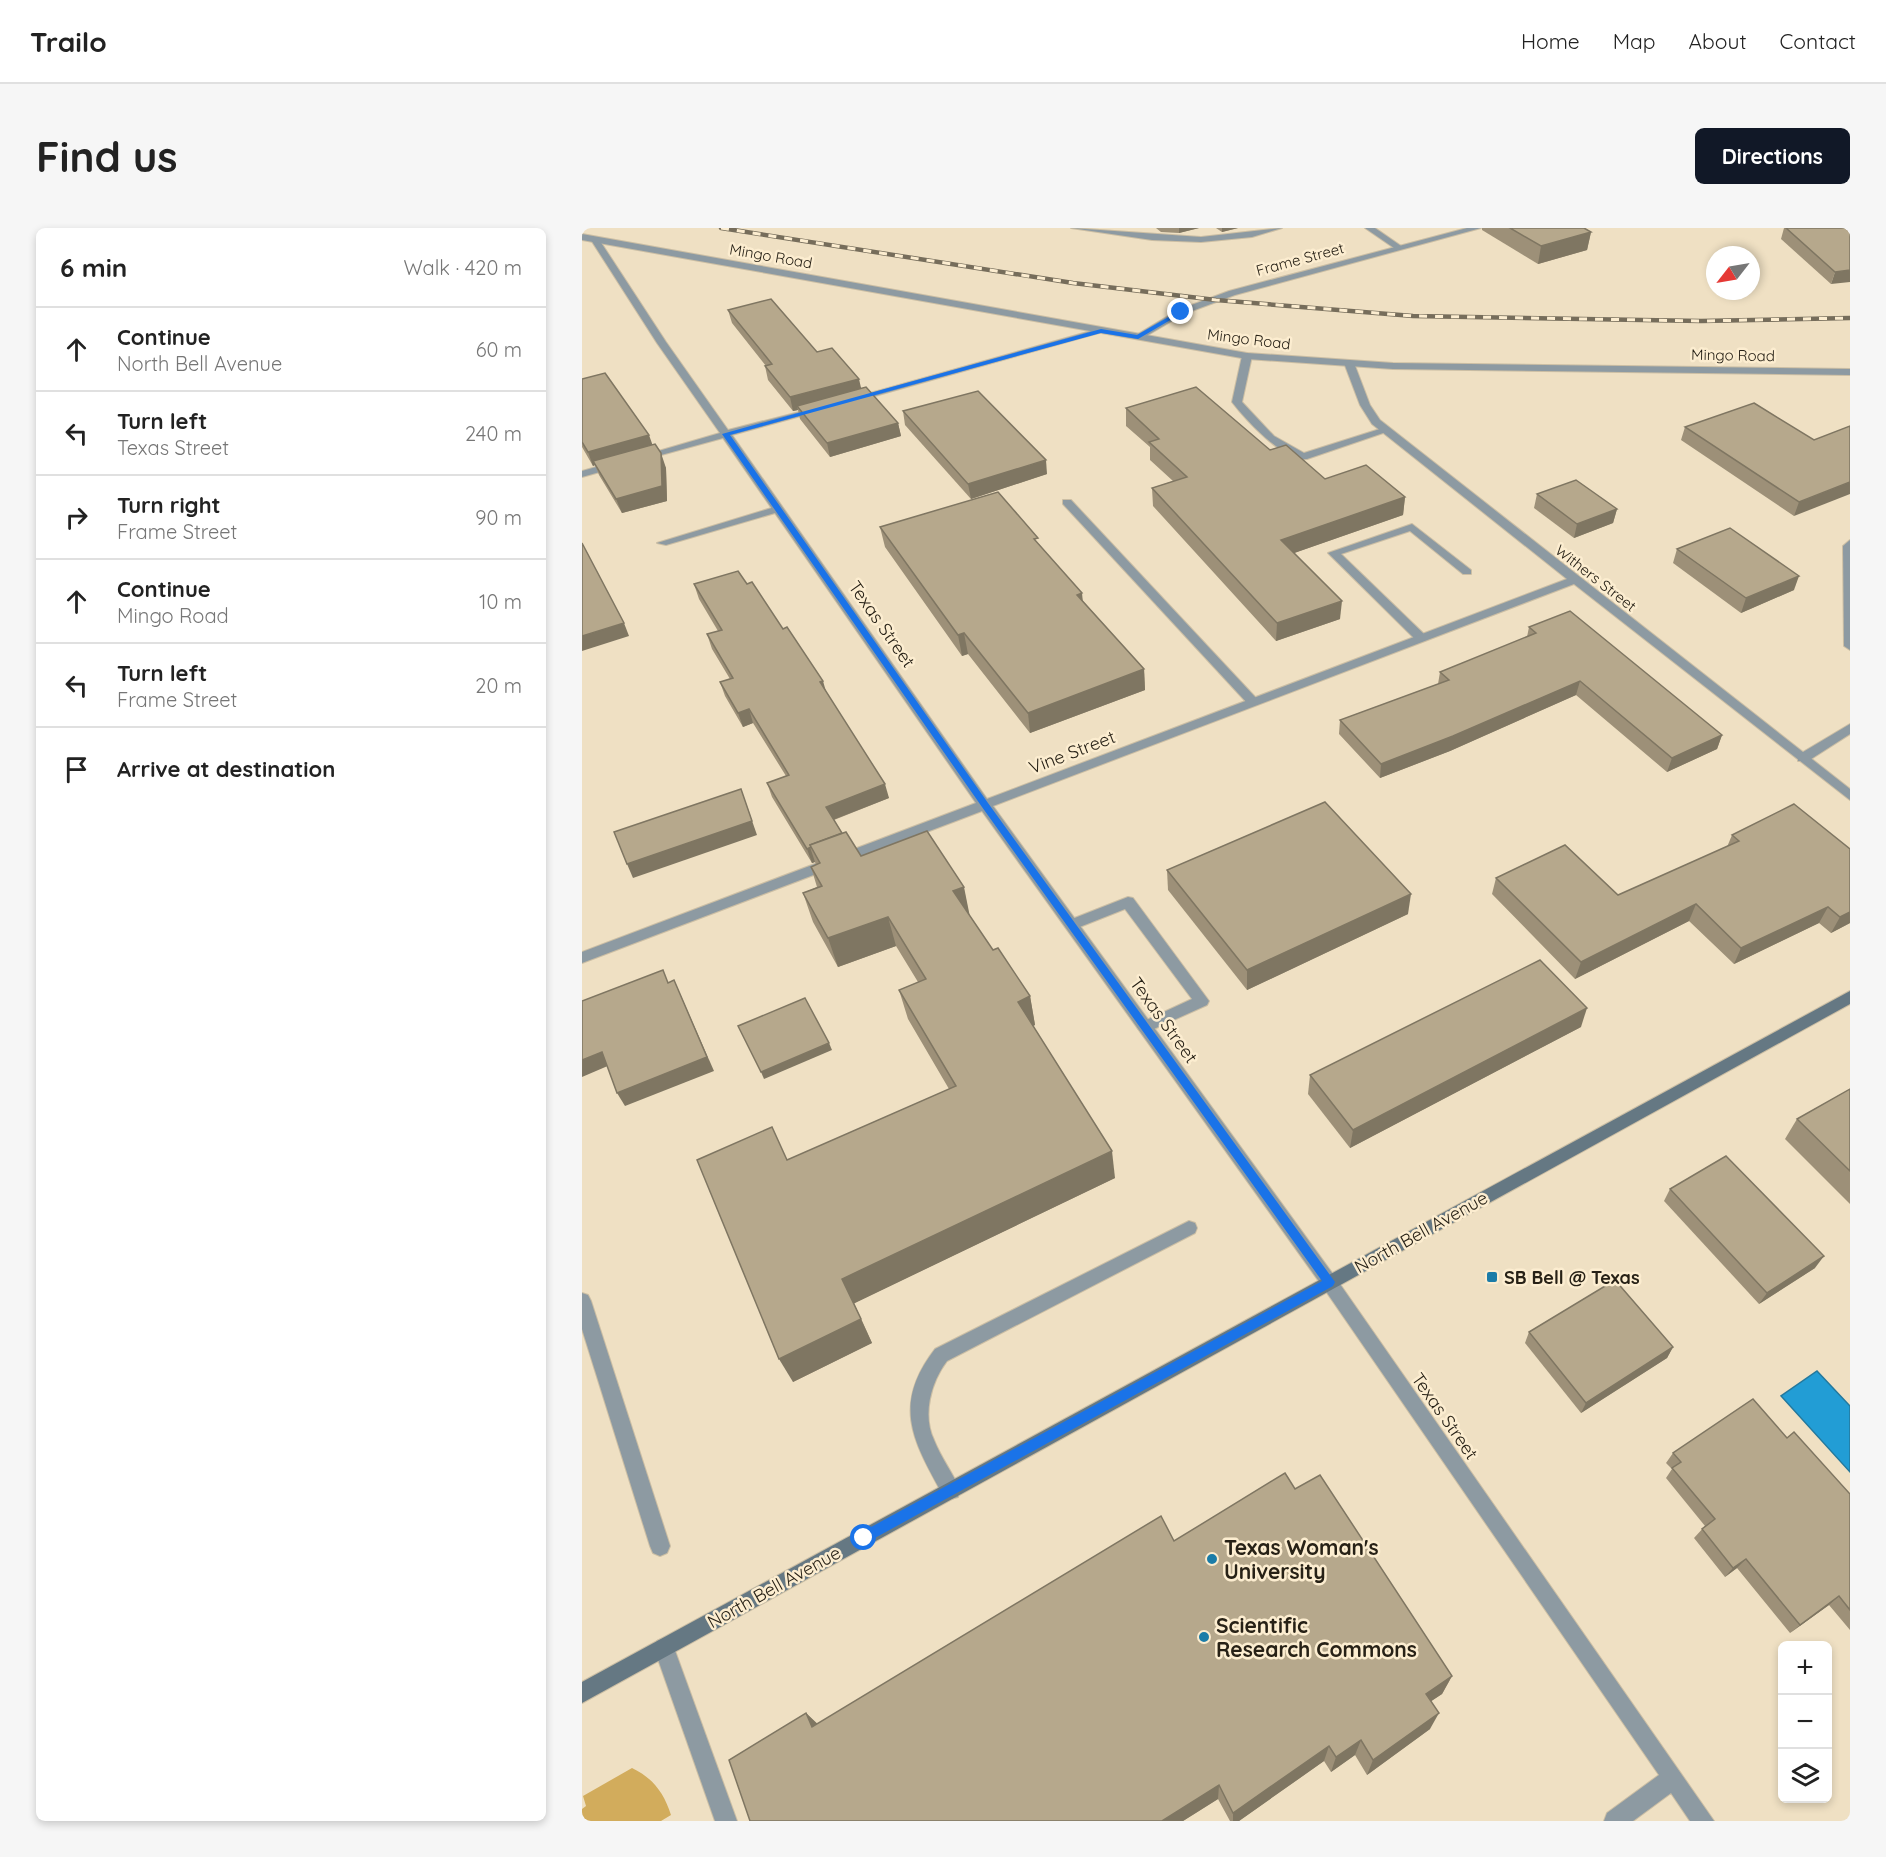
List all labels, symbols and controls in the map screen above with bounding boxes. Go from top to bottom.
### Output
text: Trailo [30,24,107,59]
text: Home [1521,28,1580,54]
text: Map [1613,28,1656,54]
text: About [1689,28,1747,54]
text: Contact [1780,28,1856,54]
button: Directions [1695,128,1850,184]
text: Find us [36,130,178,183]
street label: Frame Street [1254,238,1346,280]
street label: Mingo Road [728,239,814,273]
north arrow [1706,246,1760,300]
text: 6 min [60,251,127,284]
text: Walk · 420 m [403,255,522,280]
route end [1167,298,1193,324]
text: Continue [117,323,211,351]
street label: Mingo Road [1206,324,1292,354]
icon: ahead [60,333,93,366]
text: 60 m [476,337,522,362]
street label: Mingo Road [1691,345,1775,365]
text: North Bell Avenue [117,351,282,376]
text: Turn left [117,407,207,435]
icon: left [60,417,93,450]
text: 240 m [465,421,522,446]
text: Texas Street [117,435,229,460]
text: Turn right [117,491,221,519]
icon: right [60,501,93,534]
text: 90 m [475,505,522,530]
text: Frame Street [117,519,237,544]
street label: Withers Street [1552,540,1640,616]
text: Continue [117,575,211,603]
street label: Texas Street [844,576,920,672]
icon: ahead [60,585,93,618]
text: 10 m [479,589,522,614]
text: Mingo Road [117,603,229,628]
text: Turn left [117,659,207,687]
icon: left [60,669,93,702]
text: 20 m [475,673,522,698]
text: Frame Street [117,687,237,712]
street label: Vine Street [1026,725,1118,779]
icon: arrive [60,753,93,786]
text: Arrive at destination [117,755,335,783]
street label: Texas Street [1125,972,1203,1068]
street label: North Bell Avenue [1350,1186,1492,1278]
place label: SB Bell @ Texas [1504,1266,1640,1289]
marker: SB Bell @ Texas [1485,1270,1499,1284]
street label: Texas Street [1407,1368,1483,1464]
route start [850,1524,876,1550]
place label: Texas Woman's University [1224,1534,1379,1584]
street label: North Bell Avenue [703,1541,845,1633]
marker: Texas Woman's University [1205,1552,1219,1566]
place label: Scientific Research Commons [1216,1612,1417,1662]
marker: Scientific Research Commons [1197,1630,1211,1644]
map controls [1778,1641,1832,1803]
button: + [1778,1641,1832,1695]
button: − [1778,1695,1832,1749]
button: layers [1778,1749,1832,1803]

